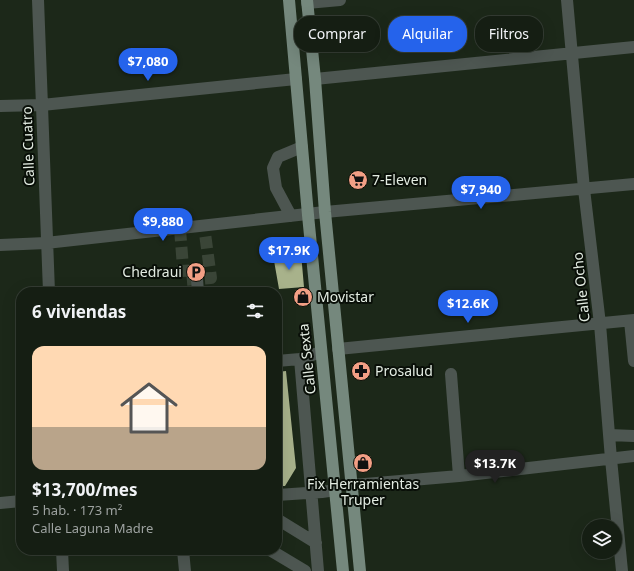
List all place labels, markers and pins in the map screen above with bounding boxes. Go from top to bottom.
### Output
pin: $7,080 [115,48,181,82]
supermarket icon: 7-Eleven [347,169,369,191]
place label: 7-Eleven [372,170,427,189]
pin: $7,940 [448,176,514,210]
pin: $9,880 [130,208,196,242]
pin: $17.9K [256,237,322,271]
parking icon: Chedraui [185,261,207,283]
place label: Chedraui [122,262,182,281]
shop icon: Movistar [292,286,314,308]
place label: Movistar [317,287,374,306]
pin: $12.6K [435,290,501,324]
pharmacy icon: Prosalud [350,360,372,382]
place label: Prosalud [375,361,433,380]
pin: $13.7K [462,450,528,484]
shop icon: Fix Herramientas Truper [352,452,374,474]
place label: Fix Herramientas Truper [307,474,419,509]

